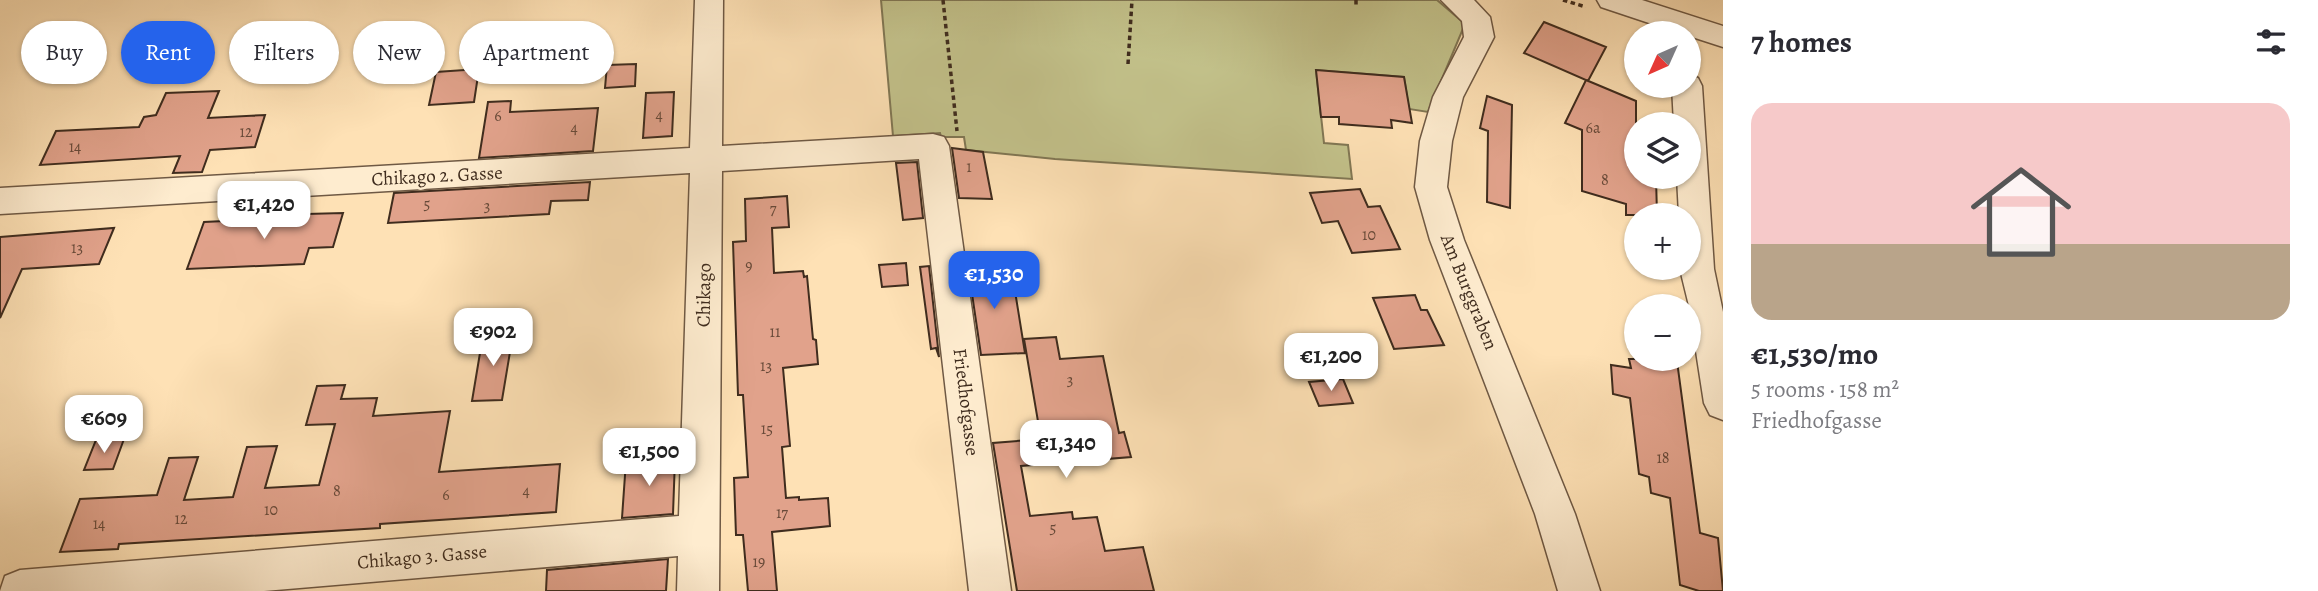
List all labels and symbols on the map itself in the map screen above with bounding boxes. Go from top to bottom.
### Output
north arrow [1624,21,1701,98]
house number: 4 [655,104,663,126]
house number: 6 [494,105,502,127]
house number: 4 [570,117,578,139]
house number: 6a [1586,117,1601,139]
house number: 12 [239,121,253,143]
house number: 14 [69,136,81,158]
house number: 1 [966,156,972,178]
street label: Chikago 2. Gasse [371,160,503,192]
house number: 8 [1601,169,1609,191]
pin: €1,420 [207,182,321,241]
house number: 5 [424,193,431,215]
house number: 3 [484,195,490,217]
house number: 7 [770,198,777,220]
house number: 10 [1362,224,1376,246]
street label: Am Burggraben [1434,229,1504,354]
house number: 13 [71,237,83,259]
pin: €1,530 [937,252,1051,311]
house number: 9 [745,255,753,277]
street label: Chikago [690,263,718,327]
pin: €902 [452,308,534,368]
house number: 11 [770,321,781,343]
pin: €1,200 [1274,334,1388,393]
street label: Friedhofgasse [947,347,985,457]
house number: 13 [760,355,772,377]
house number: 3 [1067,369,1073,391]
pin: €609 [63,396,145,455]
house number: 15 [761,418,773,440]
pin: €1,340 [1009,420,1123,480]
pin: €1,500 [592,428,706,488]
house number: 18 [1656,447,1670,469]
house number: 8 [333,480,341,502]
house number: 4 [522,480,530,502]
house number: 6 [442,484,450,506]
house number: 10 [264,499,278,521]
house number: 17 [776,502,788,524]
house number: 12 [174,508,188,530]
house number: 14 [93,513,105,535]
house number: 5 [1050,517,1057,539]
street label: Chikago 3. Gasse [356,538,488,576]
house number: 19 [753,551,765,573]

